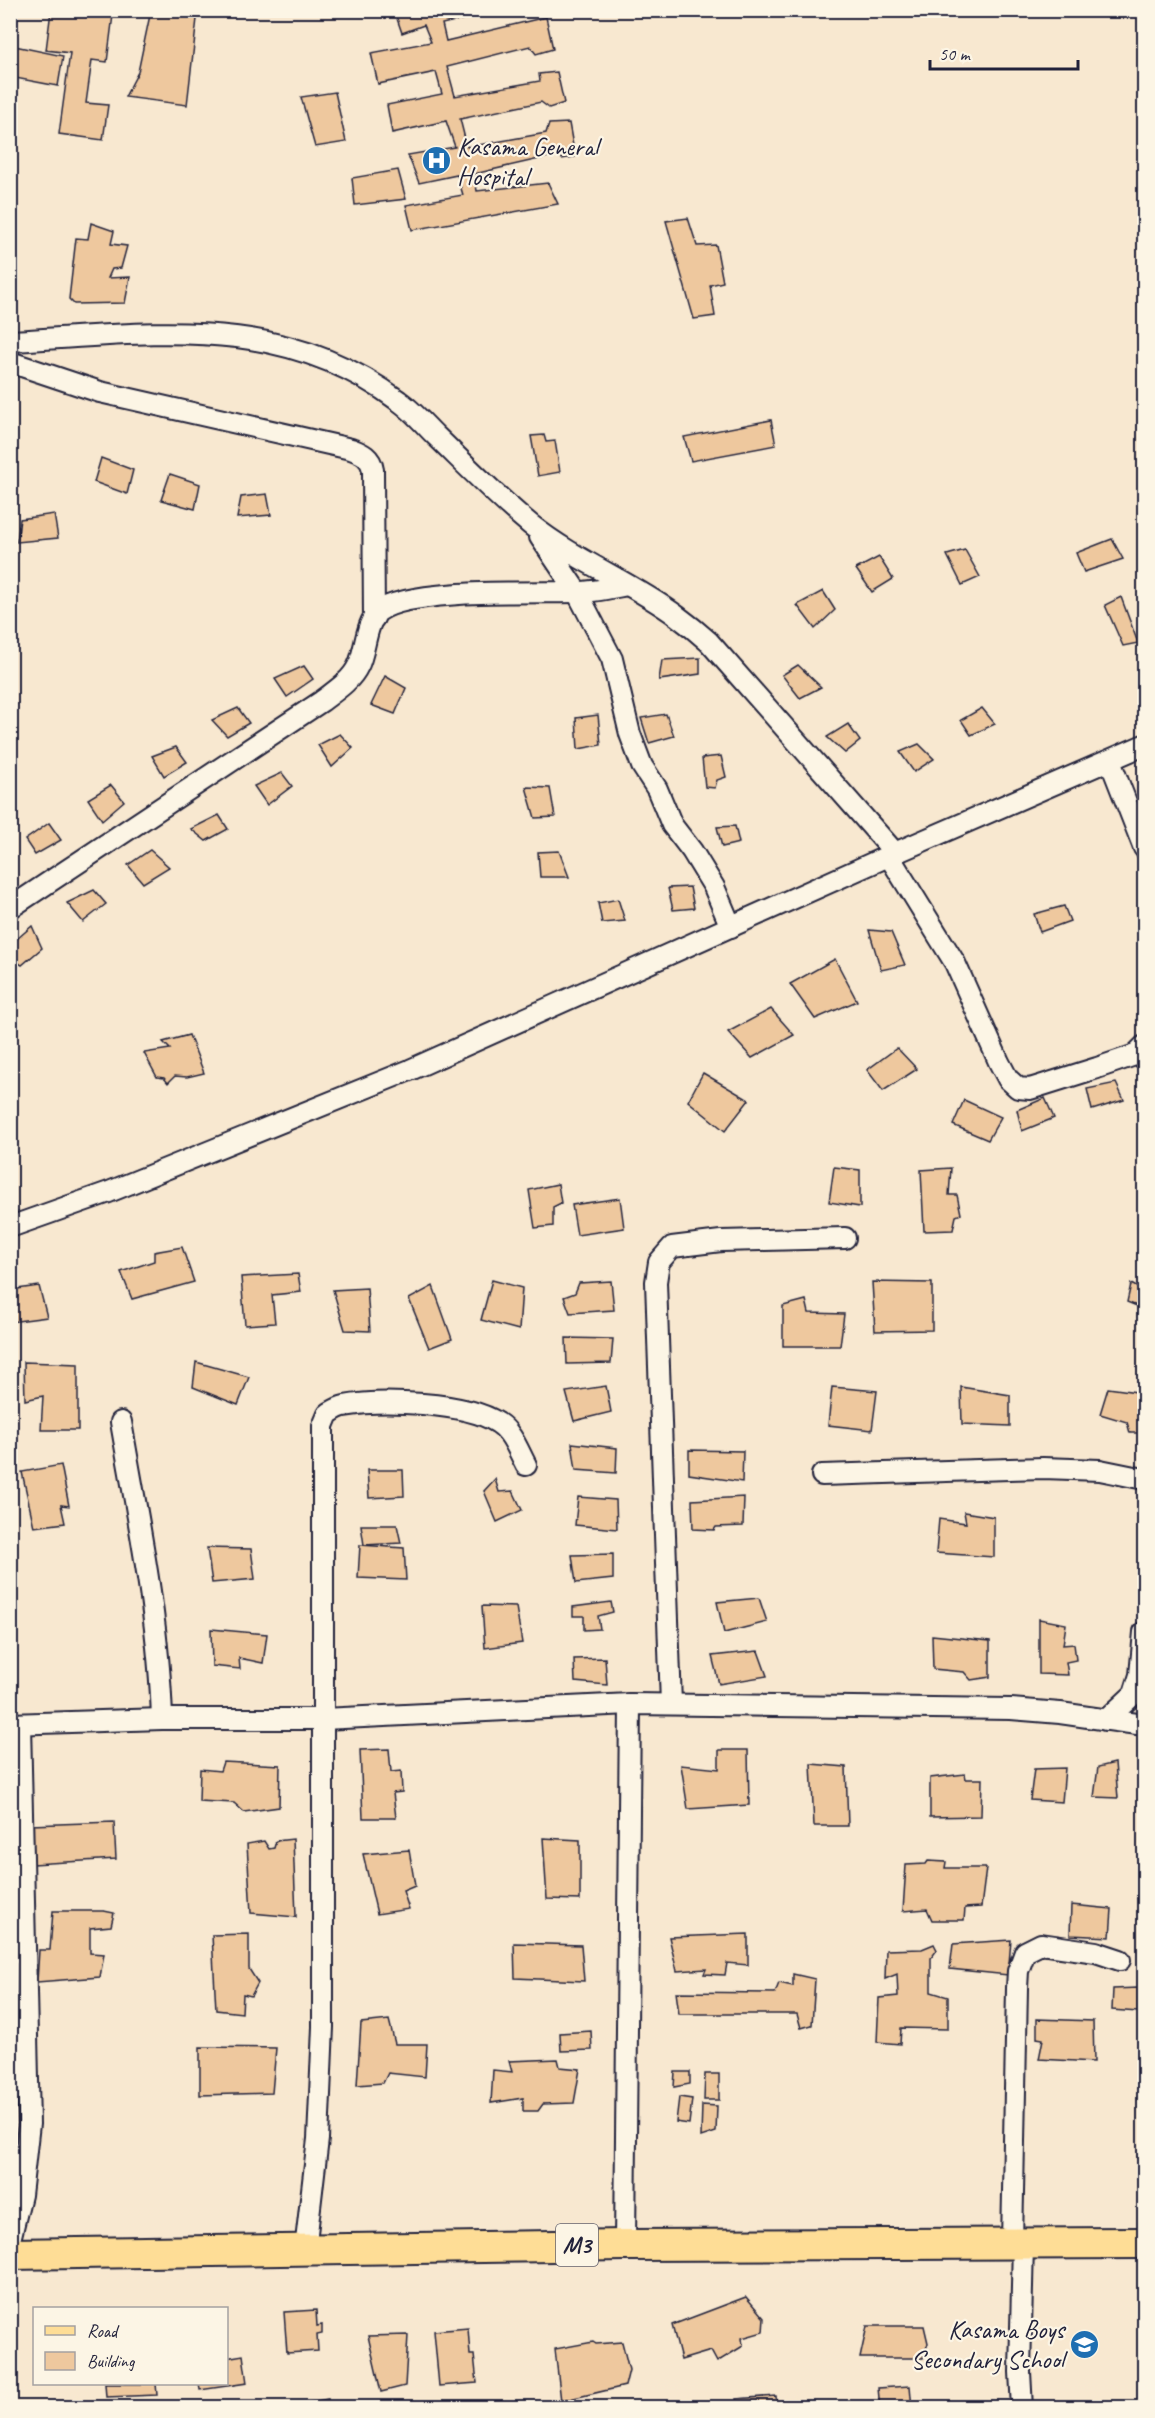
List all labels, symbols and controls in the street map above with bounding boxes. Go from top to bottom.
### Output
scale bar [930,33,1078,71]
text: 50 m [939,43,972,65]
place label: Kasama General Hospital [457,130,603,193]
hospital icon: Kasama General Hospital [420,145,452,177]
road number: M3 [556,2224,598,2266]
legend [33,2307,228,2385]
place label: Kasama Boys Secondary School [911,2313,1069,2376]
text: Road [87,2320,120,2342]
school or university icon: Kasama Boys Secondary School [1069,2328,1101,2360]
text: Building [87,2350,136,2372]

